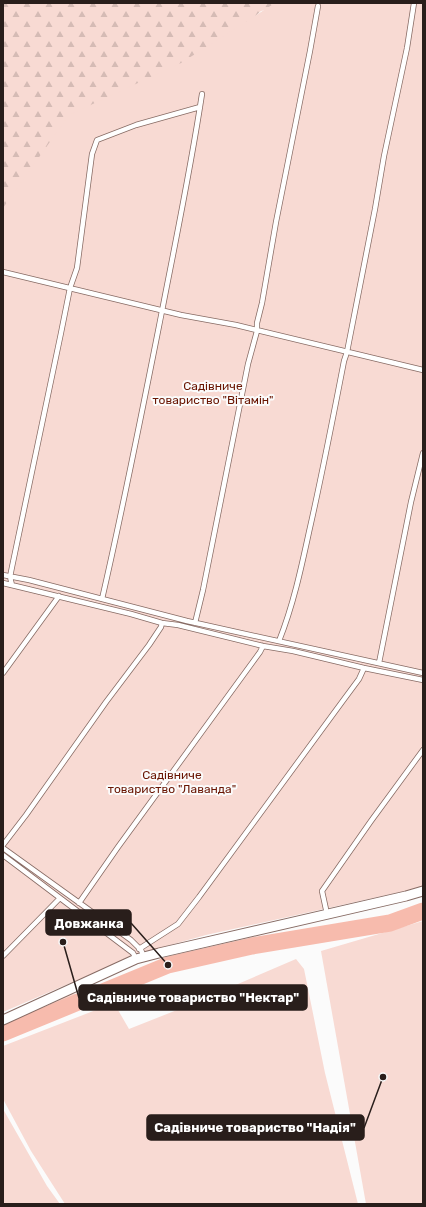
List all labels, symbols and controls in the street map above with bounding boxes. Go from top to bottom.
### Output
park label: Садівниче товариство "Вітамін" [152,379,274,407]
park label: Садівниче товариство "Лаванда" [108,768,236,796]
callout: Довжанка [46,910,131,935]
text: Довжанка [54,916,124,931]
callout: Садівниче товариство "Нектар" [79,985,307,1010]
text: Садівниче товариство "Нектар" [87,990,299,1005]
callout: Садівниче товариство "Надія" [147,1115,364,1140]
text: Садівниче товариство "Надія" [154,1120,356,1135]

